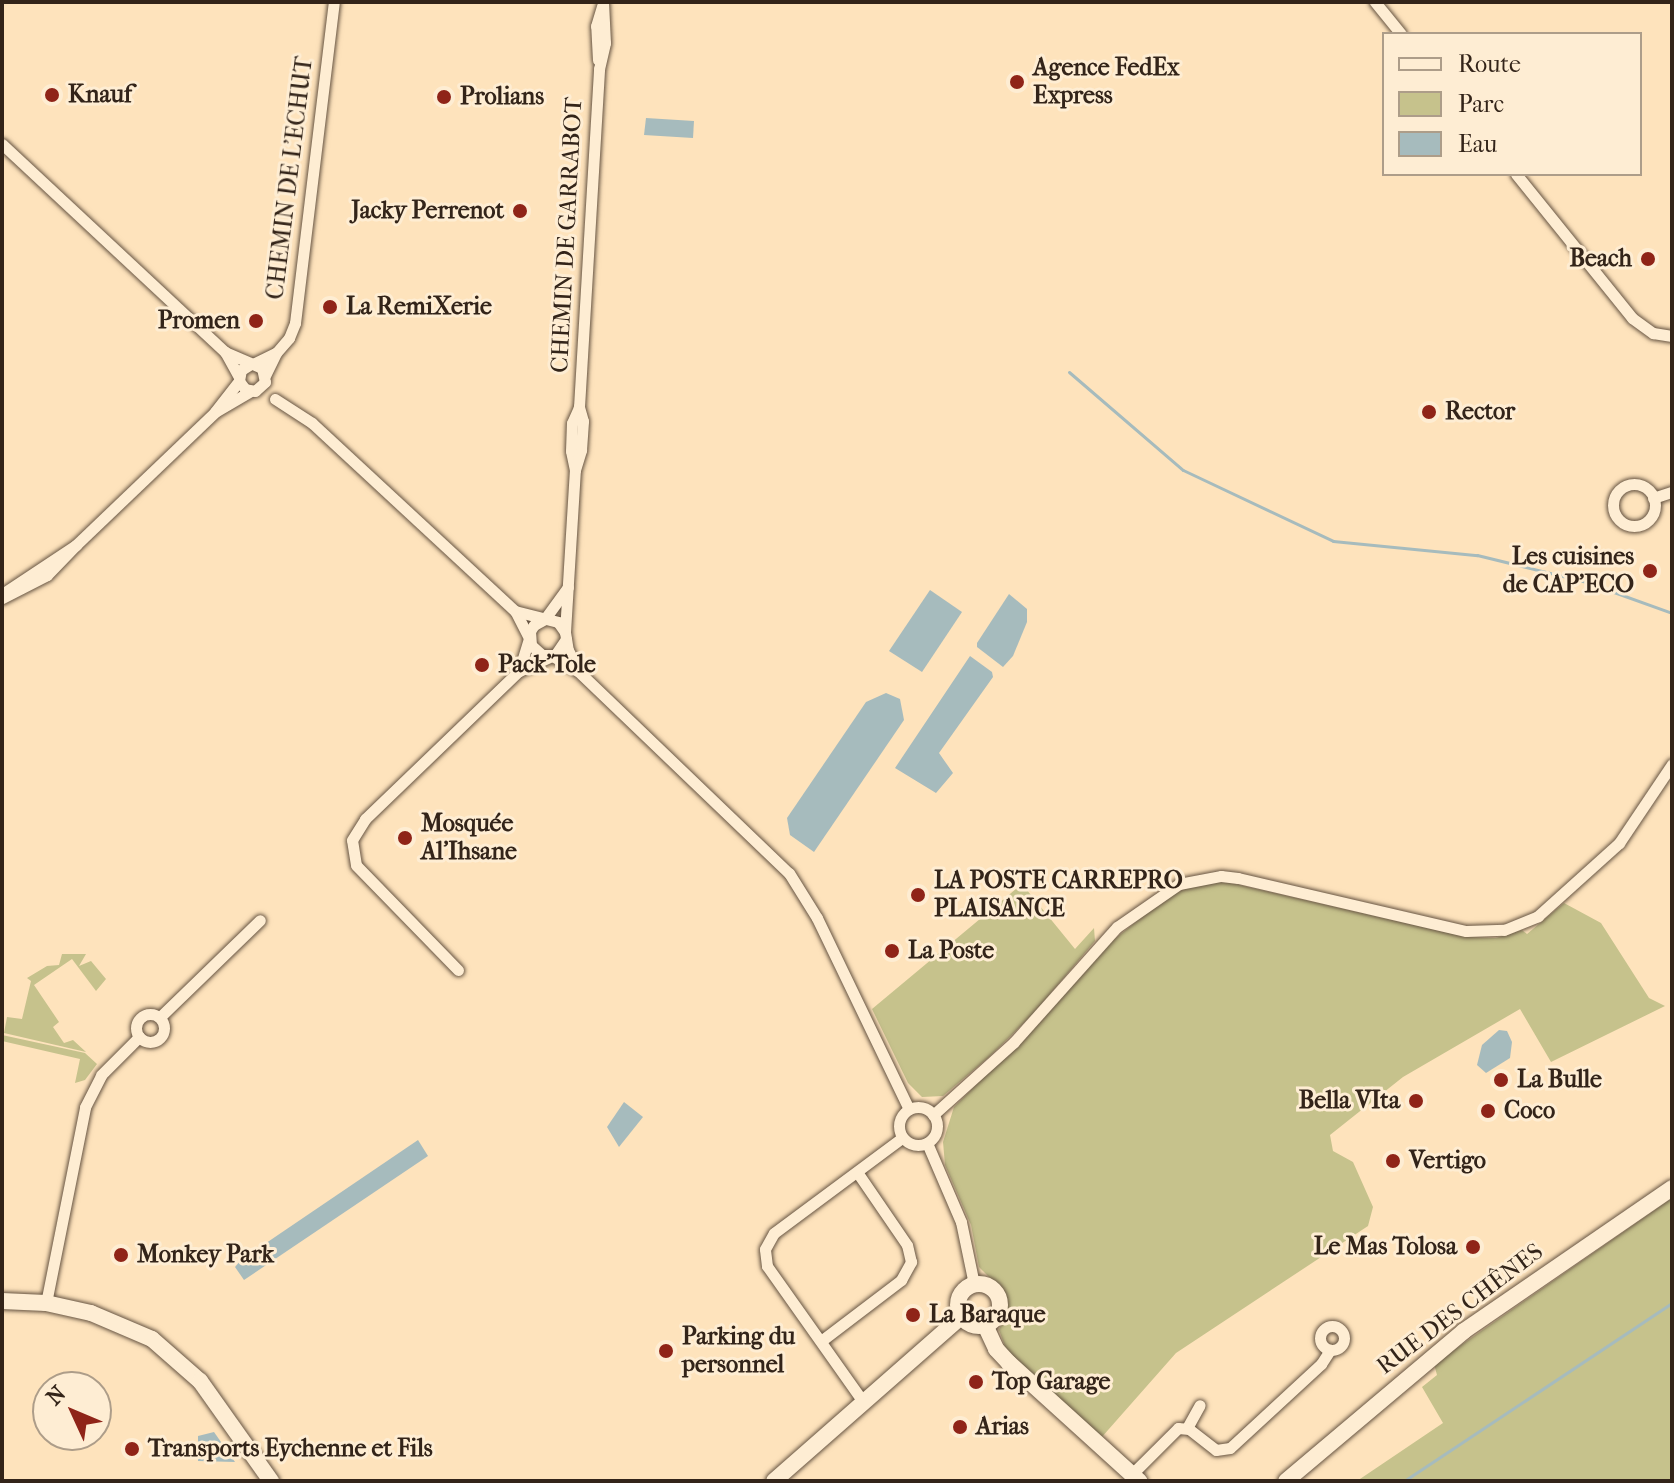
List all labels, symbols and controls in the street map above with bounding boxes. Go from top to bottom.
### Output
legend [1382,32,1642,176]
text: Route [1458,50,1521,78]
place label: Agence FedEx Express [1033,54,1180,110]
street label: CHEMIN DE L'ECHUT [261,55,319,301]
marker: Agence FedEx Express [1008,73,1026,91]
place label: Knauf [68,81,132,109]
place label: Prolians [460,83,544,111]
marker: Knauf [43,86,61,104]
marker: Prolians [435,88,453,106]
text: Parc [1458,90,1504,118]
street label: CHEMIN DE GARRABOT [545,96,589,374]
text: Eau [1458,130,1497,158]
place label: Jacky Perrenot [351,197,504,225]
marker: Jacky Perrenot [511,202,529,220]
place label: Beach [1569,245,1632,273]
marker: Beach [1639,250,1657,268]
place label: La RemiXerie [346,293,492,321]
marker: La RemiXerie [321,298,339,316]
place label: Promen [158,307,240,335]
marker: Promen [247,312,265,330]
place label: Rector [1445,398,1515,426]
marker: Rector [1420,403,1438,421]
place label: Les cuisines de CAP'ECO [1503,543,1634,599]
marker: Les cuisines de CAP'ECO [1641,562,1659,580]
place label: Pack'Tole [498,651,596,679]
marker: Pack'Tole [473,656,491,674]
place label: Mosquée Al'Ihsane [421,810,517,866]
marker: Mosquée Al'Ihsane [396,829,414,847]
place label: LA POSTE CARREPRO PLAISANCE [934,867,1183,923]
marker: LA POSTE CARREPRO PLAISANCE [909,886,927,904]
place label: La Poste [908,937,994,965]
marker: La Poste [883,942,901,960]
place label: La Bulle [1517,1066,1602,1094]
marker: La Bulle [1492,1071,1510,1089]
place label: Bella VIta [1299,1087,1400,1115]
marker: Bella VIta [1407,1092,1425,1110]
place label: Coco [1504,1097,1555,1125]
marker: Coco [1479,1102,1497,1120]
place label: Vertigo [1409,1147,1486,1175]
marker: Vertigo [1384,1152,1402,1170]
place label: Le Mas Tolosa [1314,1233,1457,1261]
street label: RUE DES CHÊNES [1371,1237,1549,1381]
marker: Le Mas Tolosa [1464,1238,1482,1256]
place label: Monkey Park [137,1241,274,1269]
marker: Monkey Park [112,1246,130,1264]
place label: La Baraque [929,1301,1046,1329]
marker: La Baraque [904,1306,922,1324]
place label: Parking du personnel [682,1323,795,1379]
marker: Parking du personnel [657,1342,675,1360]
place label: Top Garage [992,1368,1110,1396]
north arrow [32,1371,112,1451]
marker: Top Garage [967,1373,985,1391]
text: N [41,1381,71,1411]
place label: Arias [976,1413,1029,1441]
marker: Arias [951,1418,969,1436]
place label: Transports Eychenne et Fils [148,1435,433,1463]
marker: Transports Eychenne et Fils [123,1440,141,1458]

